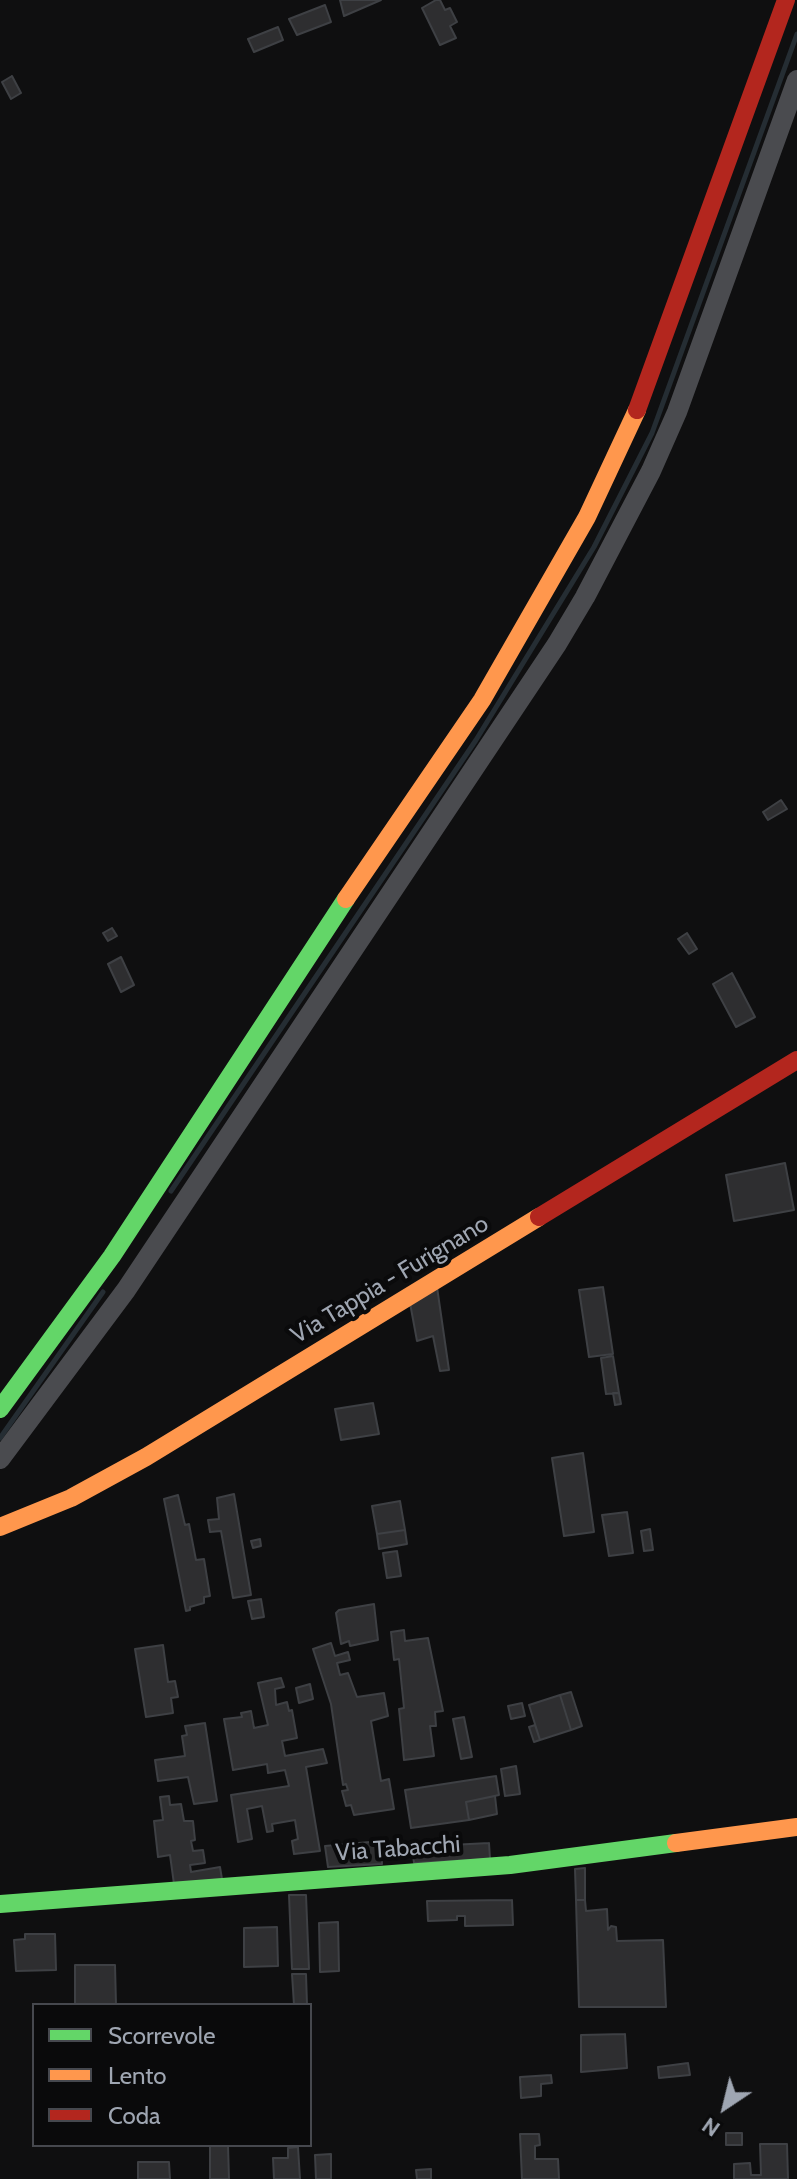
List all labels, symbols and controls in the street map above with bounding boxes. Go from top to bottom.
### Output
street label: Via Tappia - Furignano [286,1210,494,1350]
street label: Via Tabacchi [335,1830,461,1868]
legend [32,2003,312,2147]
text: Scorrevole [108,2021,216,2050]
text: Lento [108,2061,167,2090]
north arrow [685,2067,765,2147]
text: Coda [108,2101,161,2130]
text: N [697,2112,725,2143]

